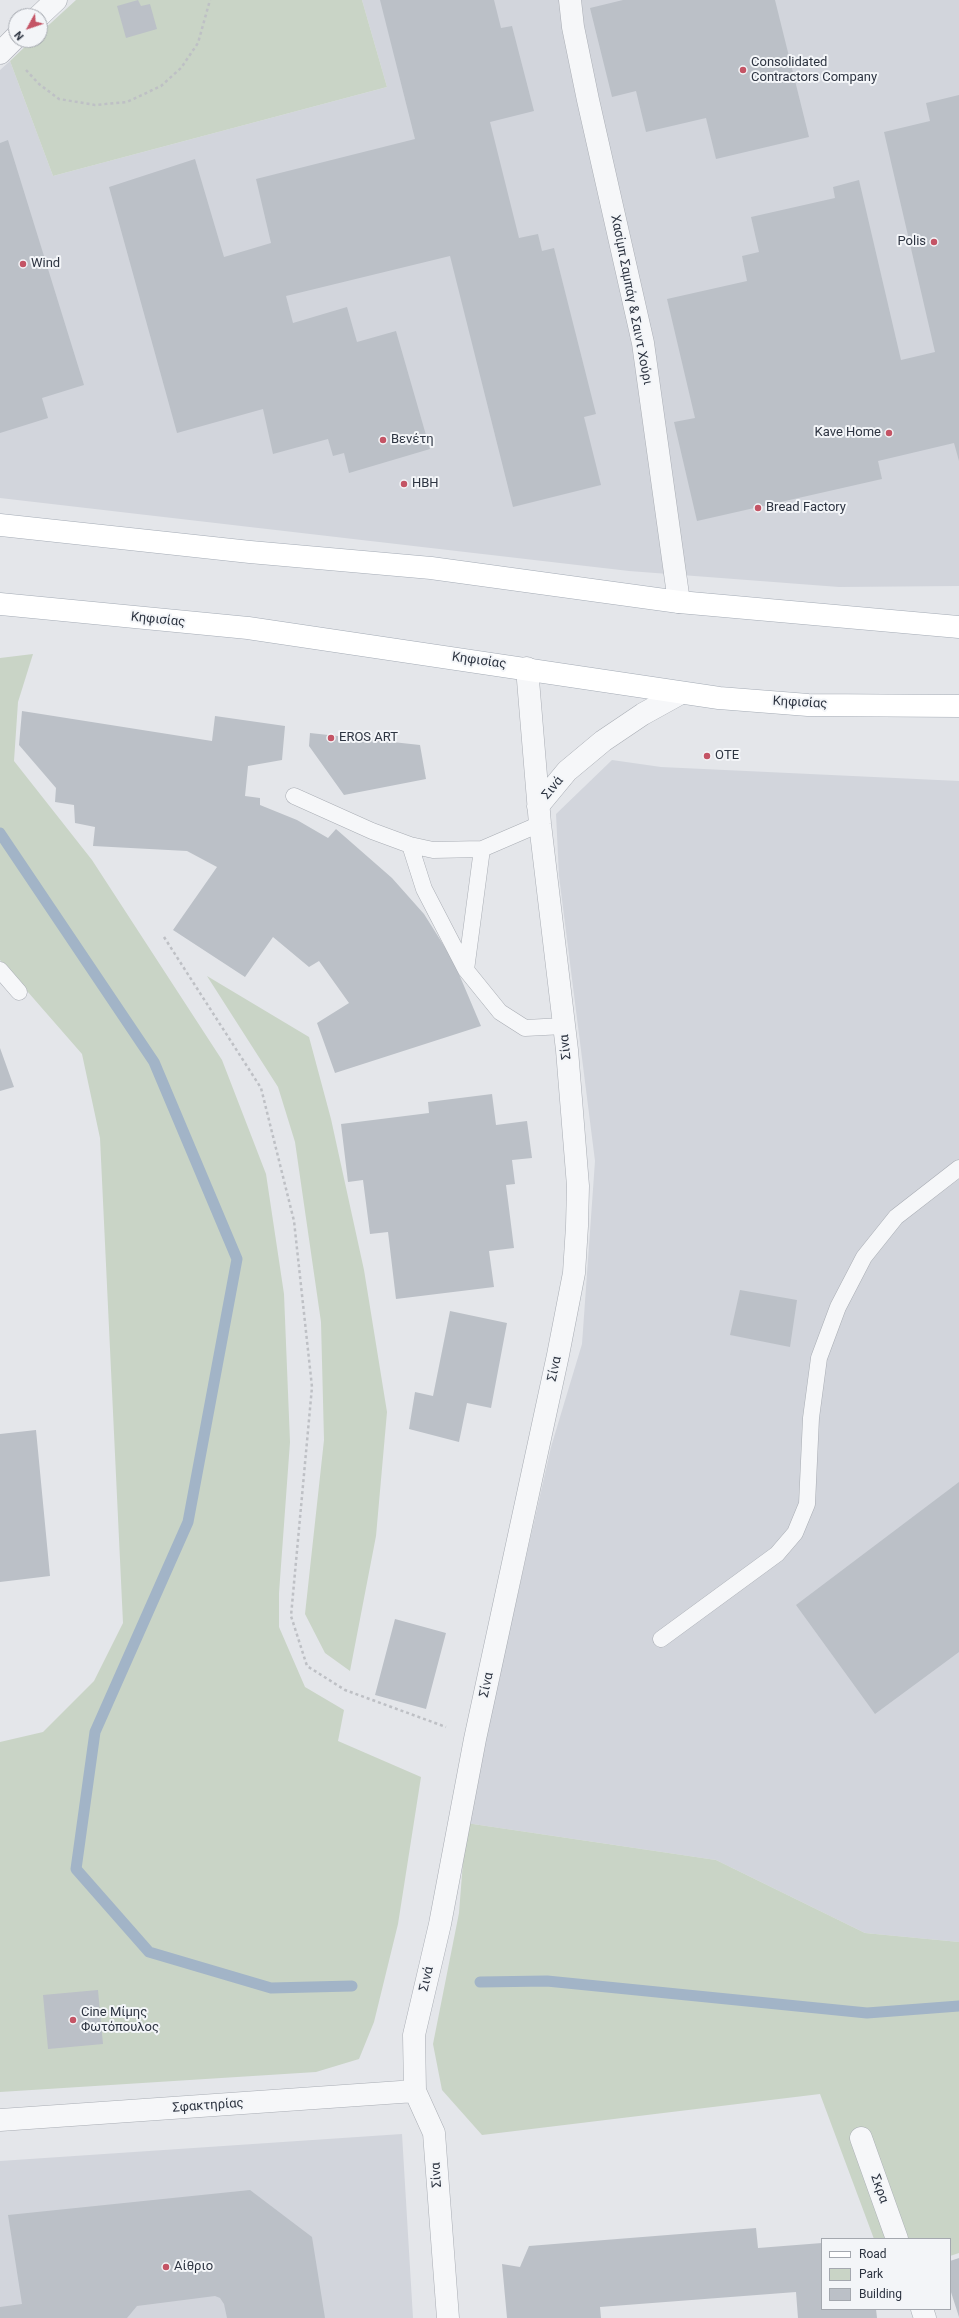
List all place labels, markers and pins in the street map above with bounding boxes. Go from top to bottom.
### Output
place label: Consolidated Contractors Company [751,55,877,86]
marker: Consolidated Contractors Company [738,65,748,75]
place label: Polis [897,234,926,250]
marker: Polis [929,237,939,247]
place label: Wind [31,256,60,272]
marker: Wind [18,259,28,269]
place label: Kave Home [815,425,881,441]
marker: Kave Home [884,428,894,438]
place label: Βενέτη [391,432,434,448]
marker: Βενέτη [378,435,388,445]
place label: ΗΒΗ [412,476,439,492]
marker: ΗΒΗ [399,479,409,489]
place label: Bread Factory [766,500,846,516]
marker: Bread Factory [753,503,763,513]
place label: EROS ART [339,730,398,746]
marker: EROS ART [326,733,336,743]
place label: ΟΤΕ [715,748,739,764]
marker: ΟΤΕ [702,751,712,761]
place label: Cine Μίμης Φωτόπουλος [81,2005,159,2036]
marker: Cine Μίμης Φωτόπουλος [68,2015,78,2025]
place label: Αίθριο [174,2259,213,2275]
marker: Αίθριο [161,2262,171,2272]

